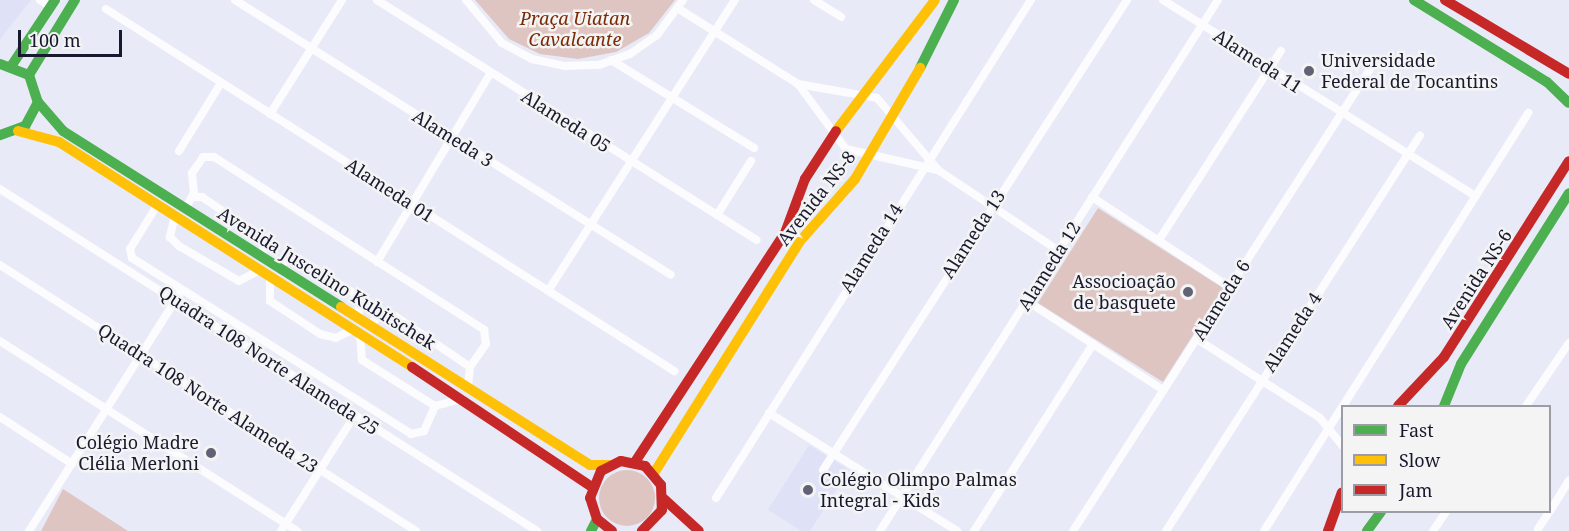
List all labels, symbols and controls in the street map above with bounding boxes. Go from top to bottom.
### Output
park label: Praça Uiatan Cavalcante [520,8,630,50]
scale bar [21,18,124,56]
street label: Alameda 11 [1210,24,1306,98]
text: 100 m [29,28,81,52]
place label: Universidade Federal de Tocantins [1321,50,1498,92]
marker: Universidade Federal de Tocantins [1302,64,1316,78]
street label: Alameda 05 [517,85,615,157]
street label: Alameda 3 [409,105,497,171]
street label: Avenida NS-8 [772,146,860,250]
street label: Alameda 01 [342,153,438,227]
street label: Alameda 13 [936,186,1010,282]
street label: Alameda 14 [835,199,907,297]
street label: Avenida Juscelino Kubitschek [214,202,440,354]
street label: Alameda 12 [1013,217,1085,315]
street label: Avenida NS-6 [1436,225,1516,333]
street label: Alameda 6 [1188,256,1254,344]
place label: Associoação de basquete [1072,271,1176,314]
street label: Quadra 108 Norte Alameda 25 [155,281,383,439]
marker: Associoação de basquete [1181,285,1195,299]
street label: Alameda 4 [1258,288,1326,376]
street label: Quadra 108 Norte Alameda 23 [94,319,322,477]
legend [1341,405,1551,513]
text: Fast [1399,418,1434,442]
place label: Colégio Madre Clélia Merloni [76,432,199,474]
marker: Colégio Madre Clélia Merloni [204,446,218,460]
text: Slow [1399,448,1440,472]
place label: Colégio Olimpo Palmas Integral - Kids [820,469,1017,512]
text: Jam [1399,478,1433,502]
marker: Colégio Olimpo Palmas Integral - Kids [801,483,815,497]

